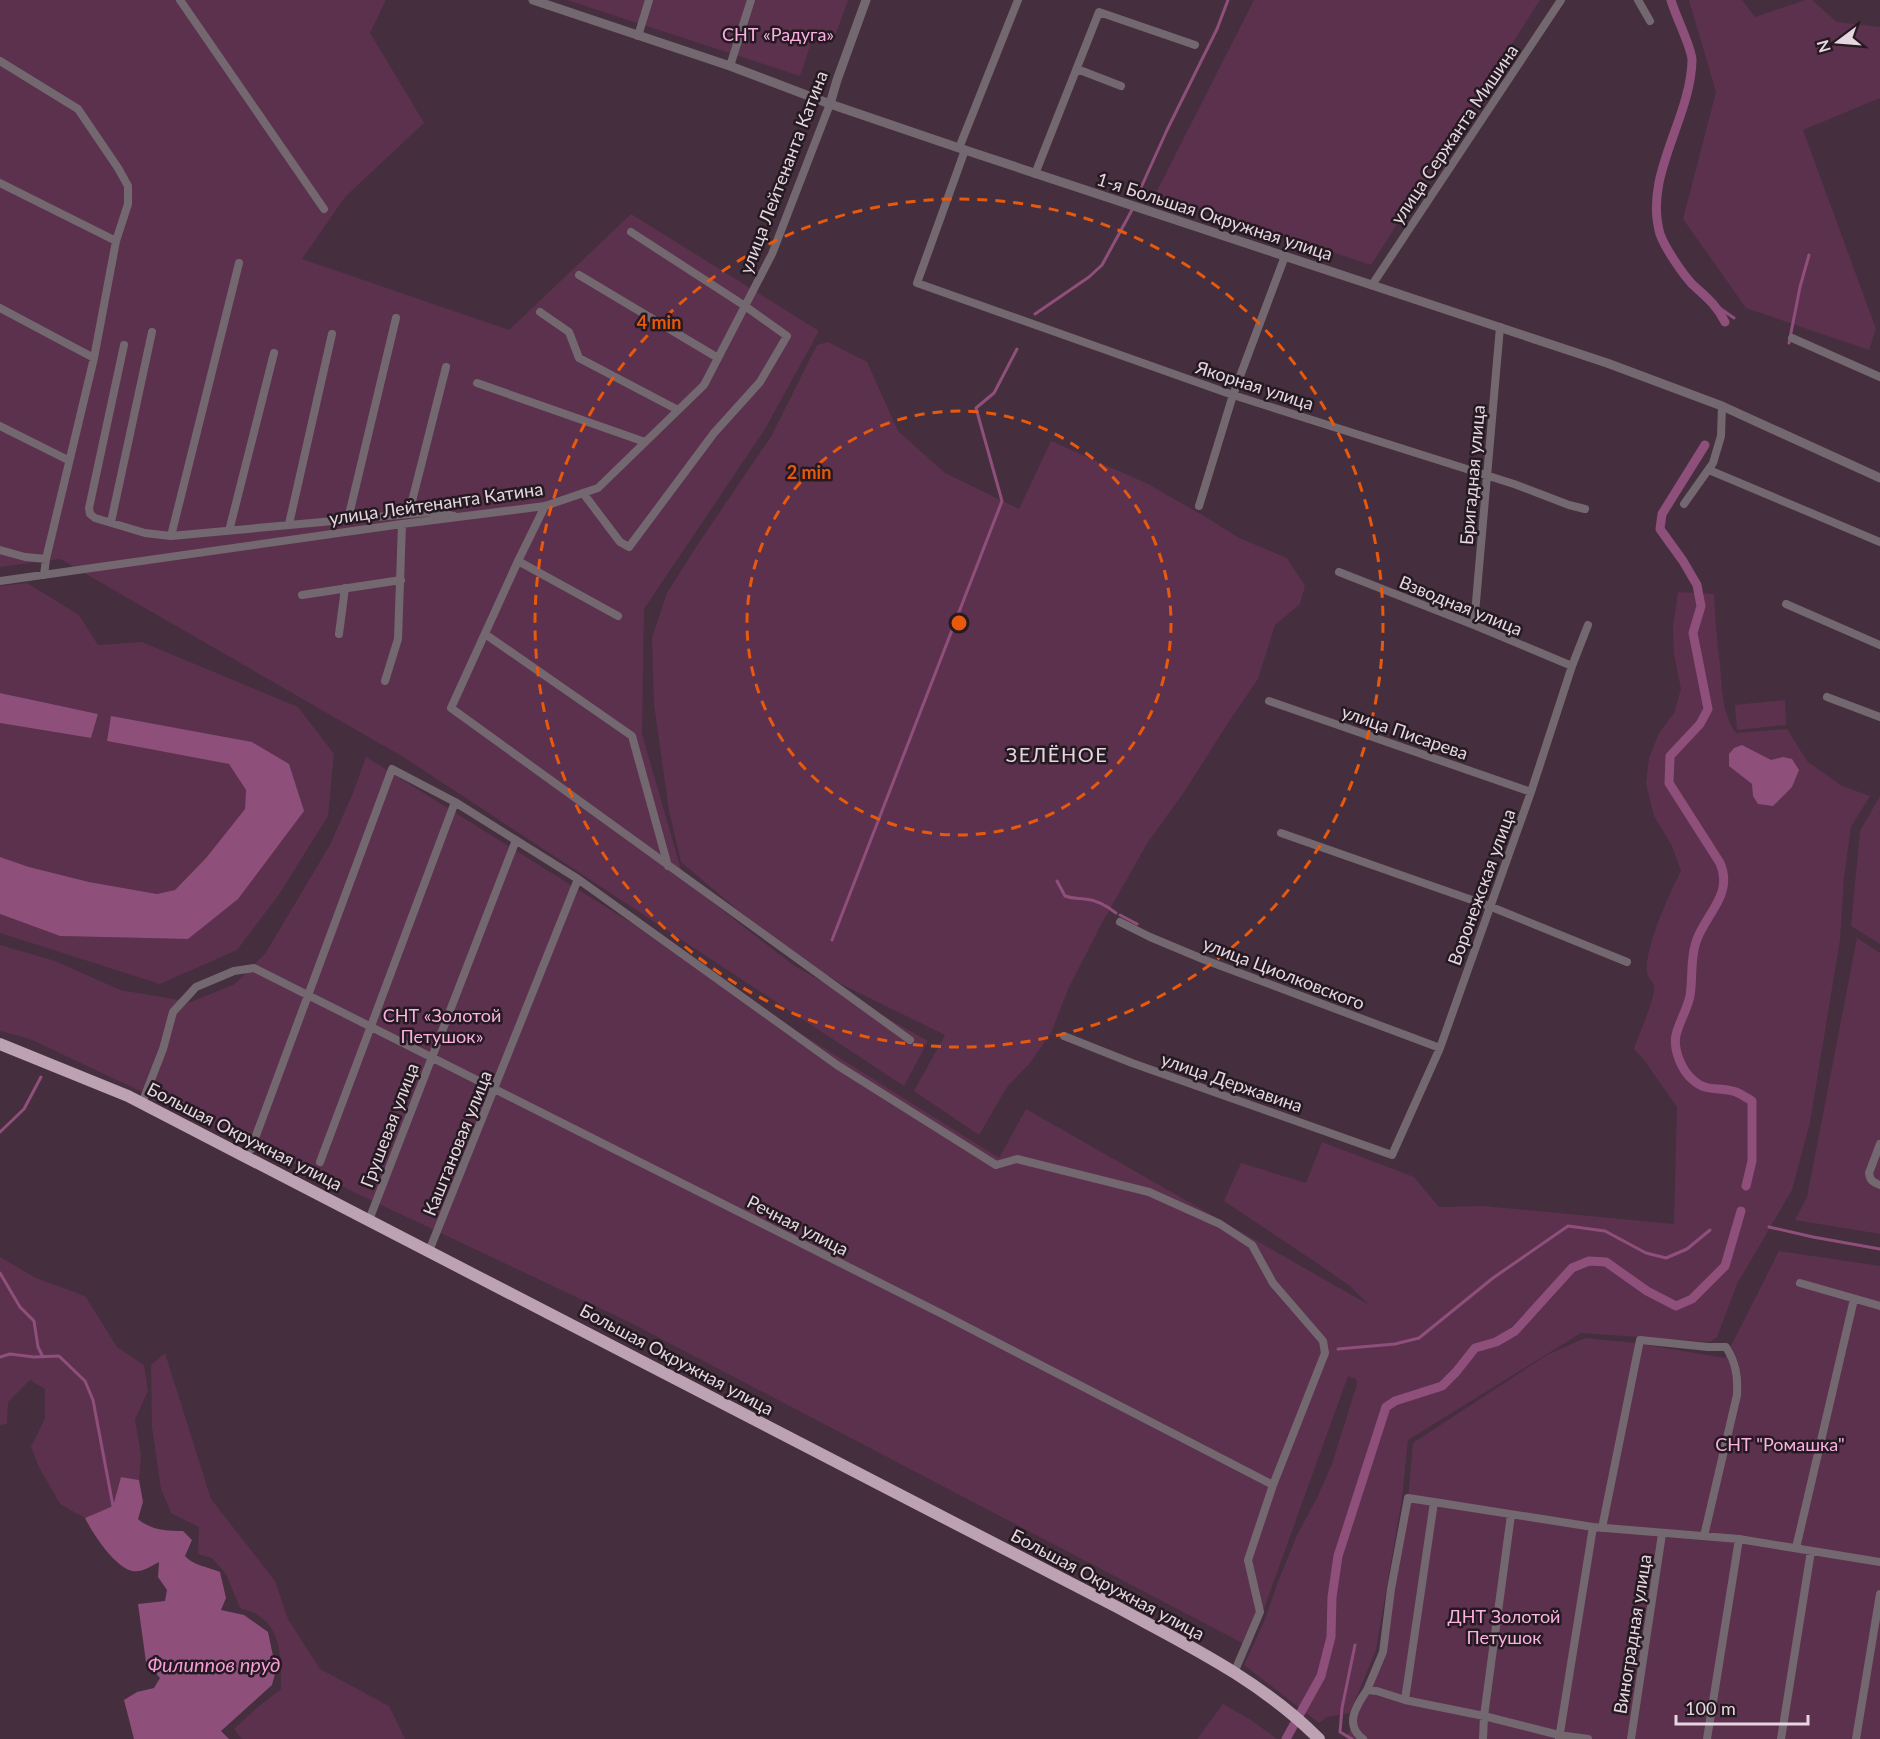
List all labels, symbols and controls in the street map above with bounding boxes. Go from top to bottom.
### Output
north arrow [1808,12,1868,72]
park label: СНТ «Радуга» [722,23,834,45]
text: N [1812,38,1834,55]
street label: улица Сержанта Мишина [1386,40,1522,228]
street label: улица Лейтенанта Катина [734,67,832,277]
street label: 1-я Большая Окружная улица [1094,167,1336,265]
text: 4 min [637,311,681,333]
street label: Якорная улица [1192,355,1317,414]
street label: Бригадная улица [1455,404,1489,546]
text: 2 min [787,461,831,483]
street label: улица Лейтенанта Катина [328,477,544,529]
street label: Взводная улица [1396,570,1526,640]
centre of rings [949,613,969,633]
street label: улица Писарева [1339,700,1471,764]
district label: ЗЕЛЁНОЕ [1006,742,1108,766]
street label: Воронежская улица [1442,806,1520,968]
street label: улица Циолковского [1200,932,1368,1014]
park label: СНТ «Золотой Петушок» [383,1004,501,1047]
street label: улица Державина [1158,1047,1306,1117]
street label: Грушевая улица [355,1060,423,1190]
street label: Каштановая улица [418,1067,496,1219]
street label: Большая Окружная улица [144,1077,346,1195]
street label: Речная улица [744,1190,852,1260]
street label: Большая Окружная улица [576,1299,778,1419]
park label: СНТ "Ромашка" [1715,1433,1845,1455]
street label: Большая Окружная улица [1007,1524,1209,1644]
street label: Виноградная улица [1609,1553,1655,1715]
park label: ДНТ Золотой Петушок [1448,1605,1560,1648]
water label: Филиппов пруд [147,1652,281,1676]
scale bar [1676,1688,1808,1726]
text: 100 m [1685,1697,1736,1719]

